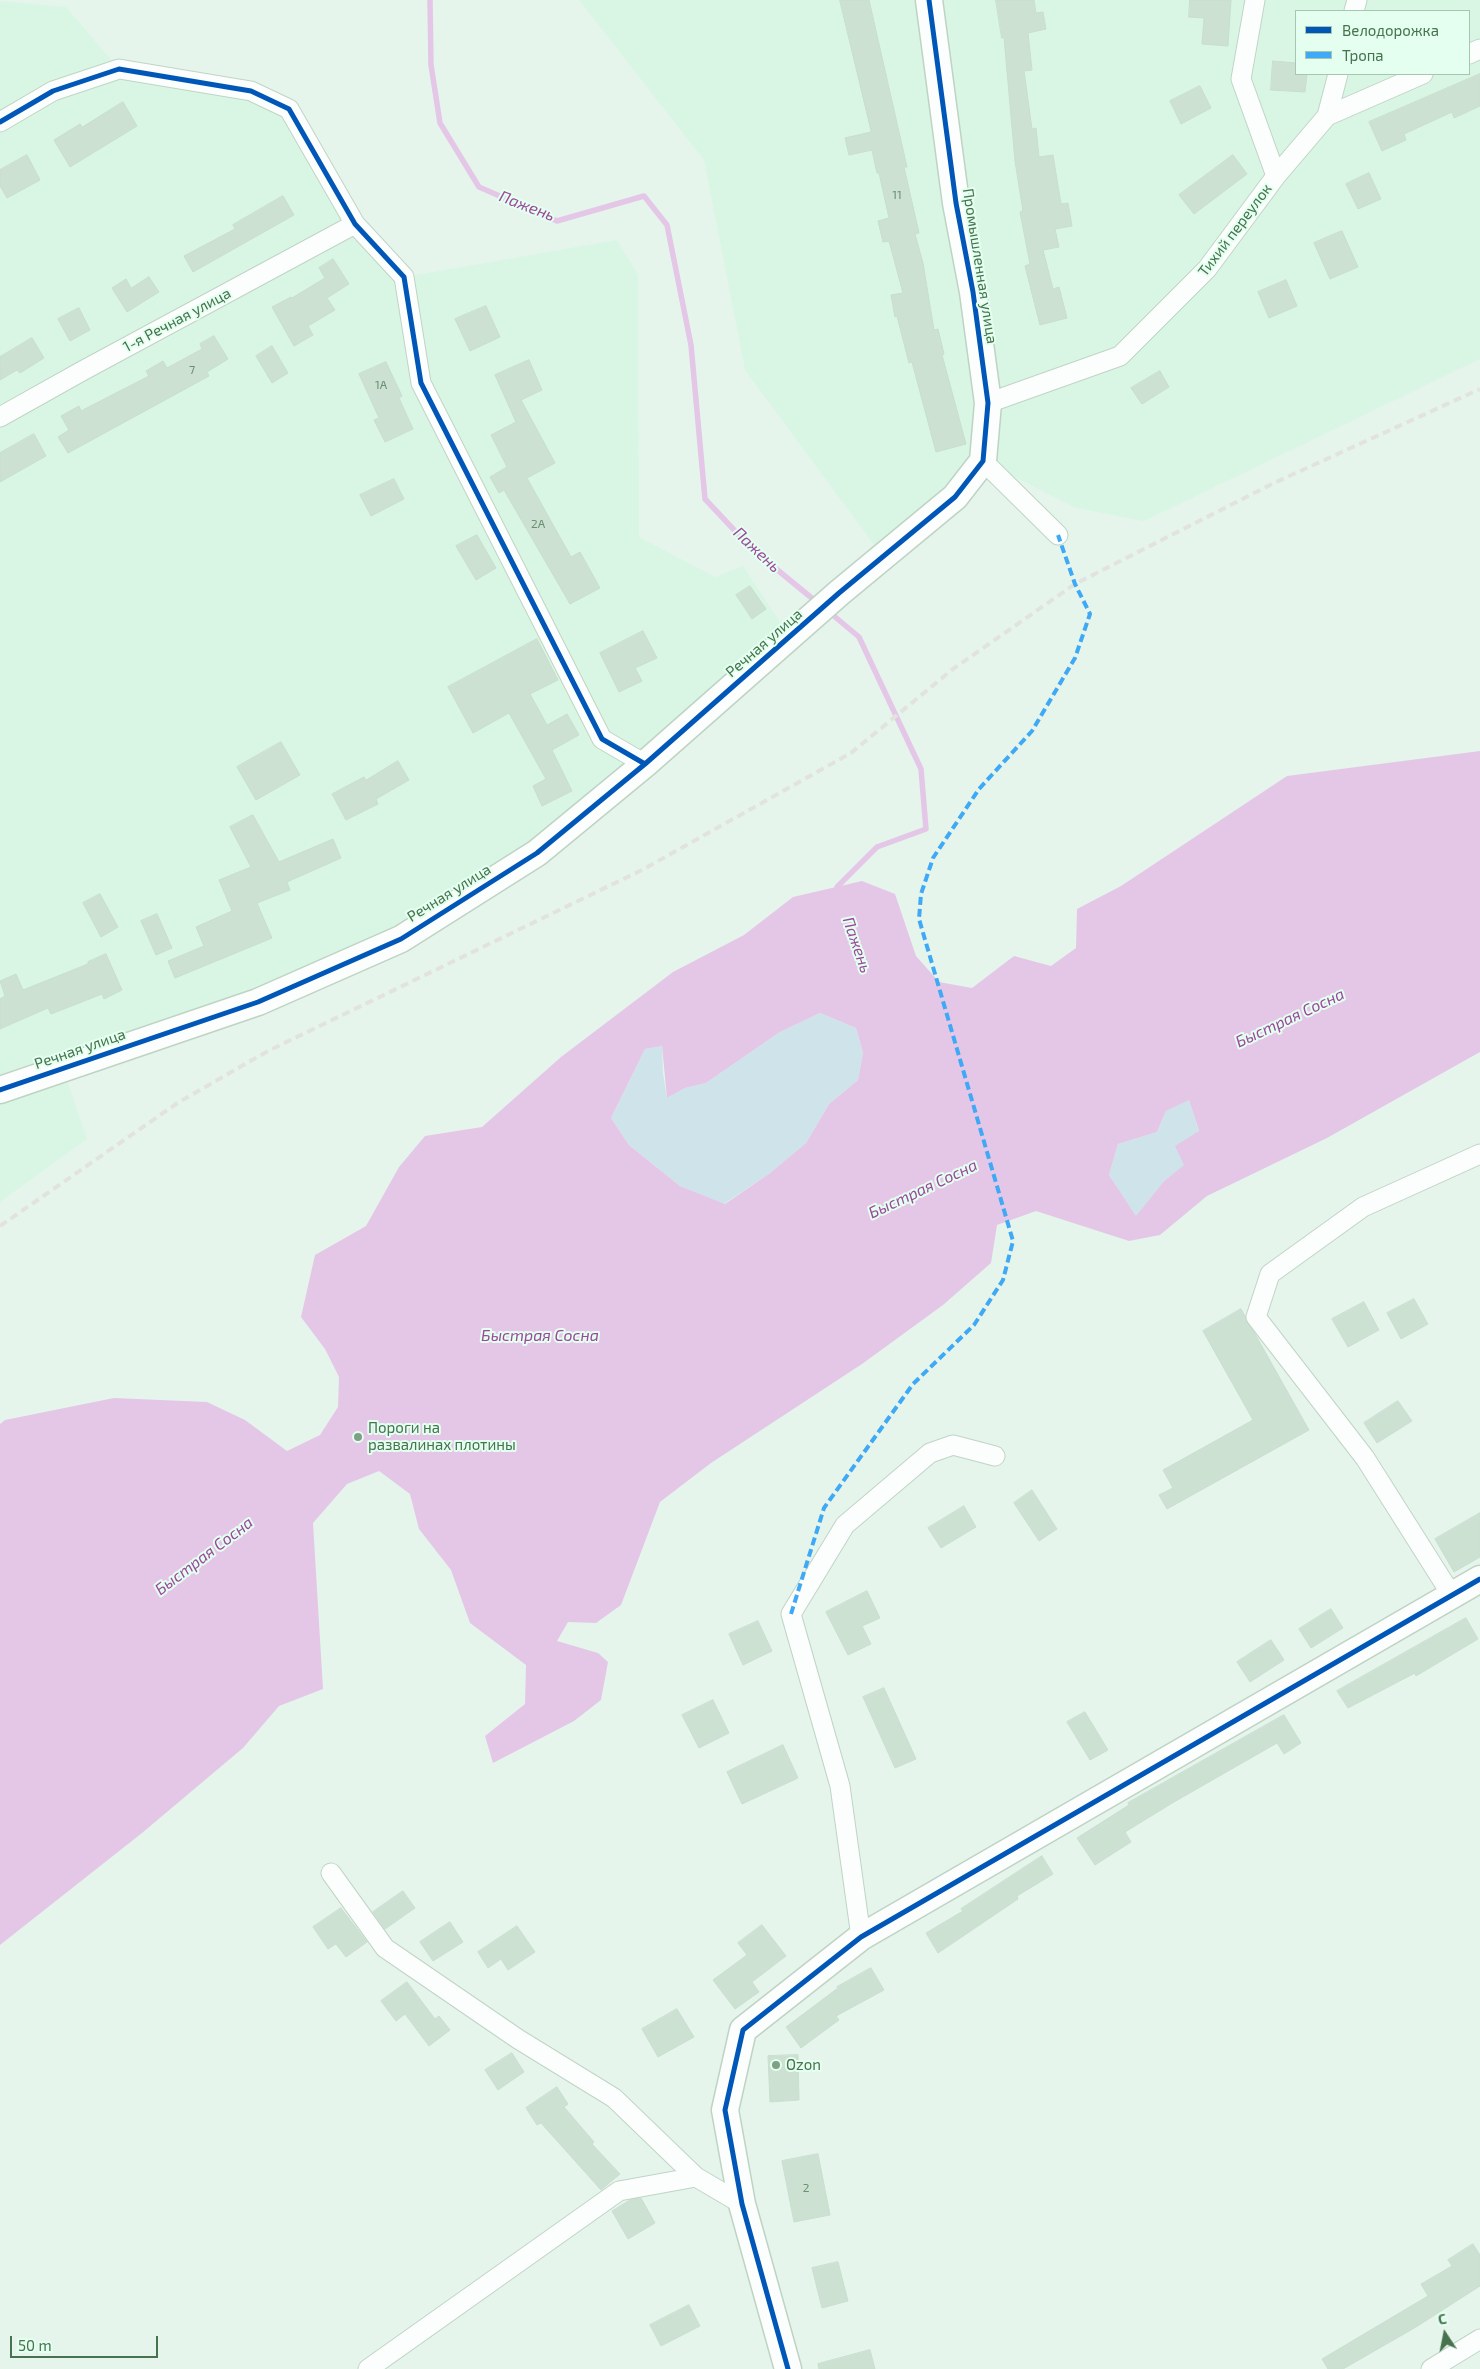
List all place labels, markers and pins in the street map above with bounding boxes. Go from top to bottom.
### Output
place label: Пороги на развалинах плотины [368,1419,516,1454]
marker: Пороги на развалинах плотины [352,1431,364,1443]
place label: Ozon [786,2056,821,2074]
marker: Ozon [770,2059,782,2071]

